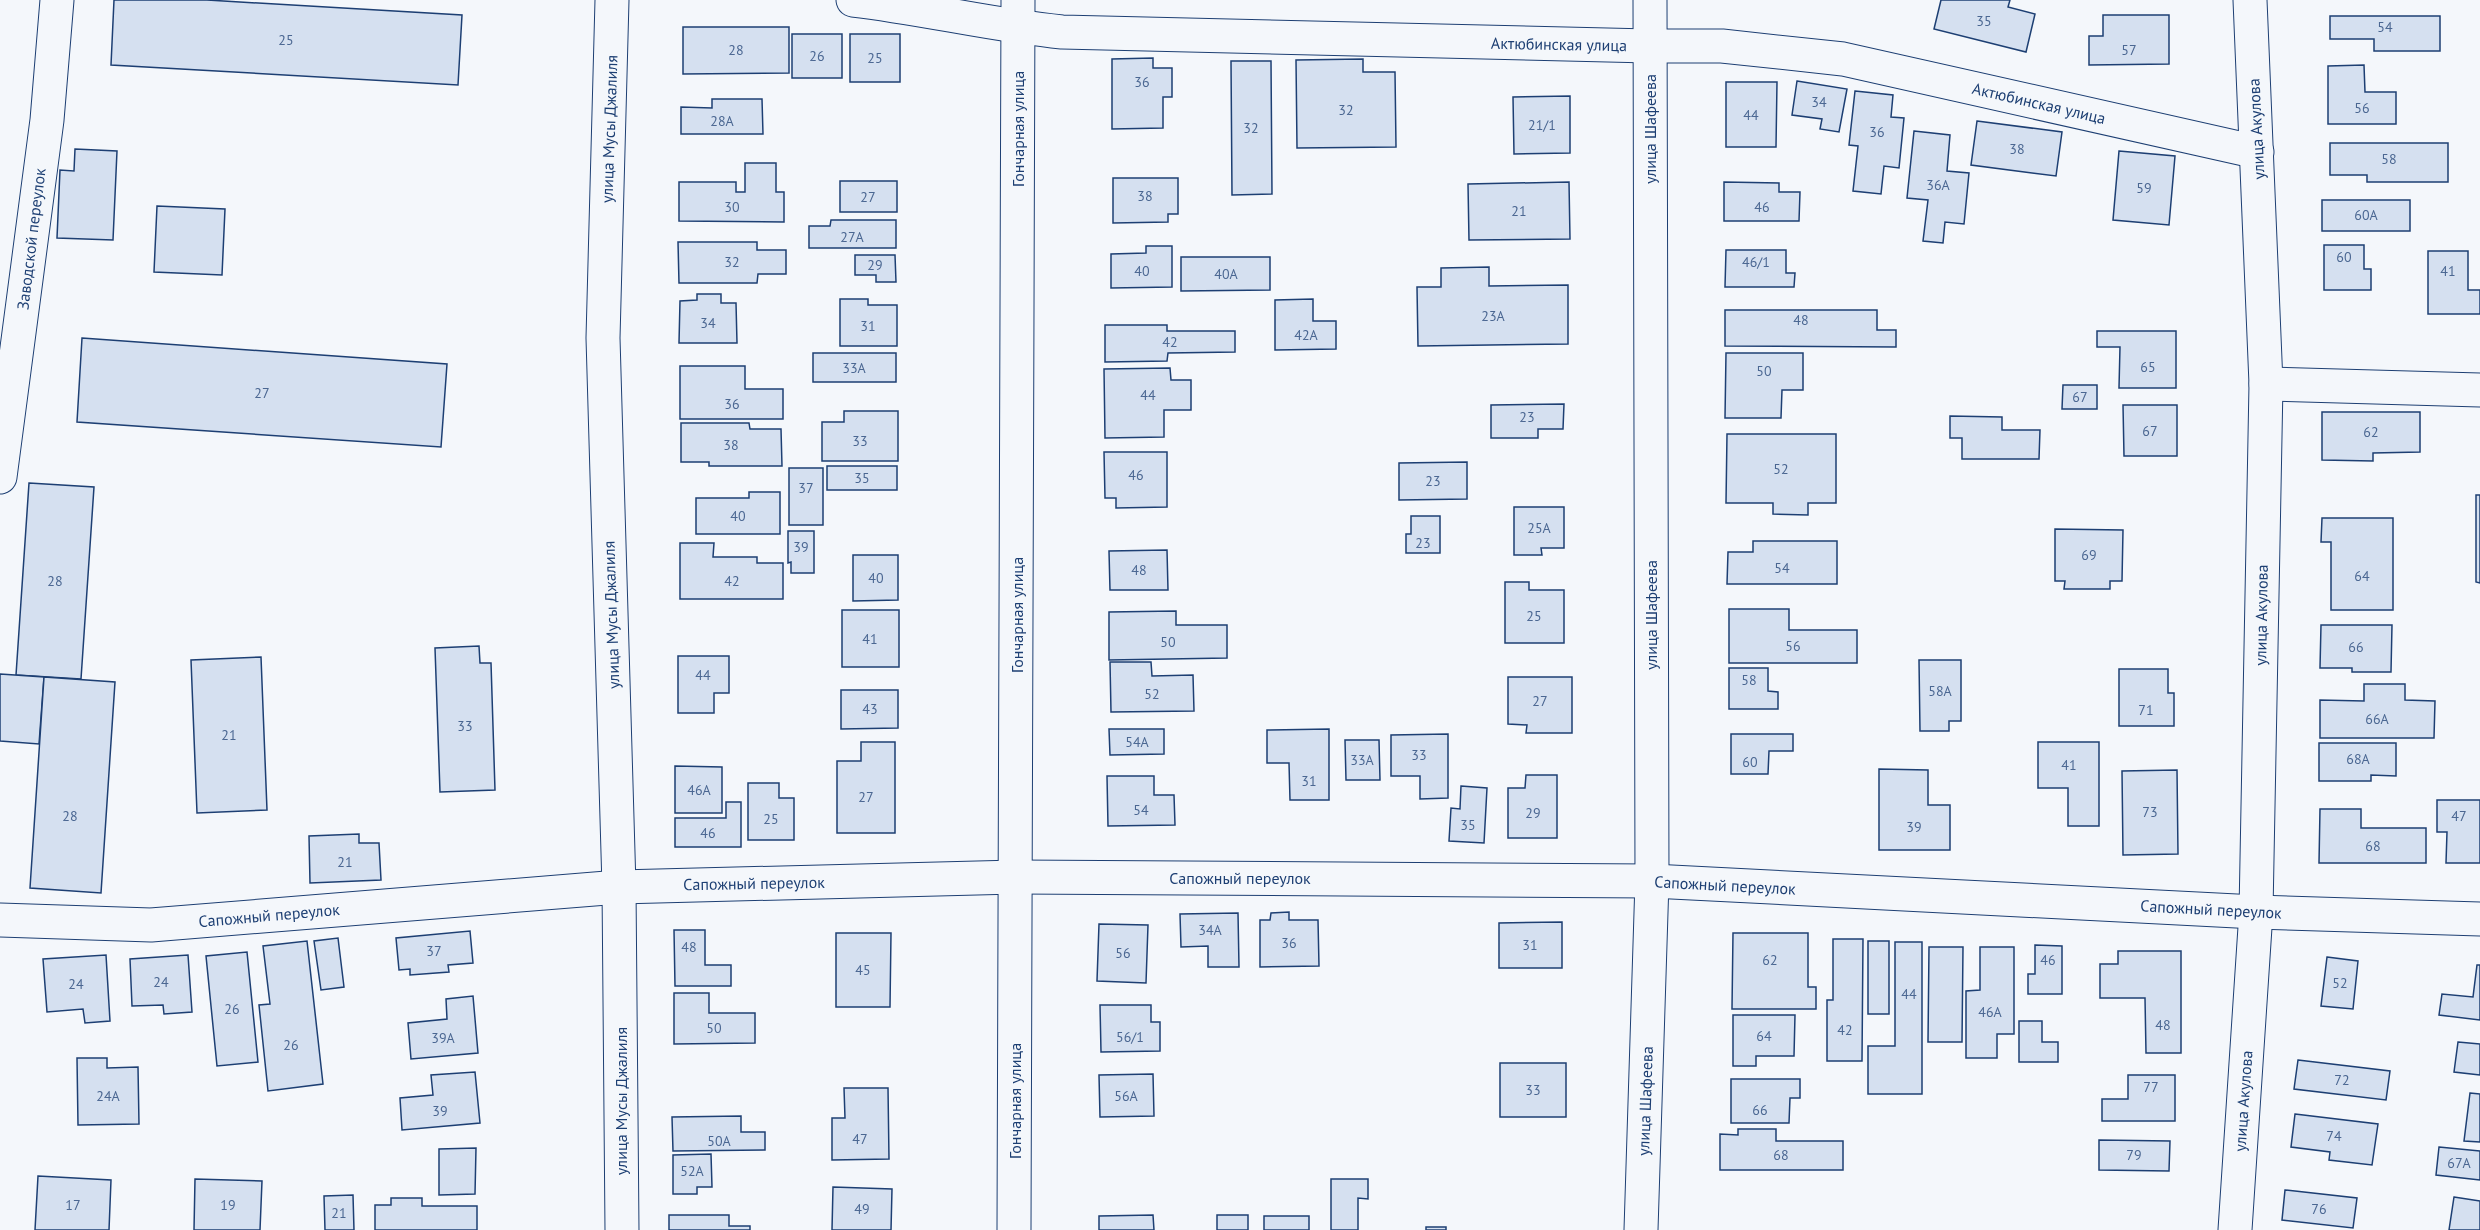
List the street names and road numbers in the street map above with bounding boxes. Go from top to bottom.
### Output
street label: Актюбинская улица [1491,33,1627,55]
street label: улица Мусы Джалиля [596,55,622,203]
street label: Гончарная улица [1008,71,1028,187]
street label: улица Шафеева [1640,74,1660,184]
street label: Актюбинская улица [1970,78,2108,128]
street label: улица Акулова [2243,78,2269,180]
street label: Заводской переулок [12,167,50,311]
street label: улица Мусы Джалиля [598,541,624,689]
street label: Гончарная улица [1007,557,1027,673]
street label: улица Шафеева [1641,560,1661,670]
street label: улица Акулова [2250,564,2272,666]
street label: Сапожный переулок [1169,868,1311,888]
street label: Сапожный переулок [1654,871,1797,899]
street label: Сапожный переулок [683,872,825,894]
street label: Сапожный переулок [2140,895,2283,923]
street label: Сапожный переулок [198,899,341,931]
street label: улица Мусы Джалиля [611,1027,631,1175]
street label: Гончарная улица [1005,1043,1025,1159]
street label: улица Шафеева [1633,1046,1657,1156]
street label: улица Акулова [2229,1050,2257,1152]

